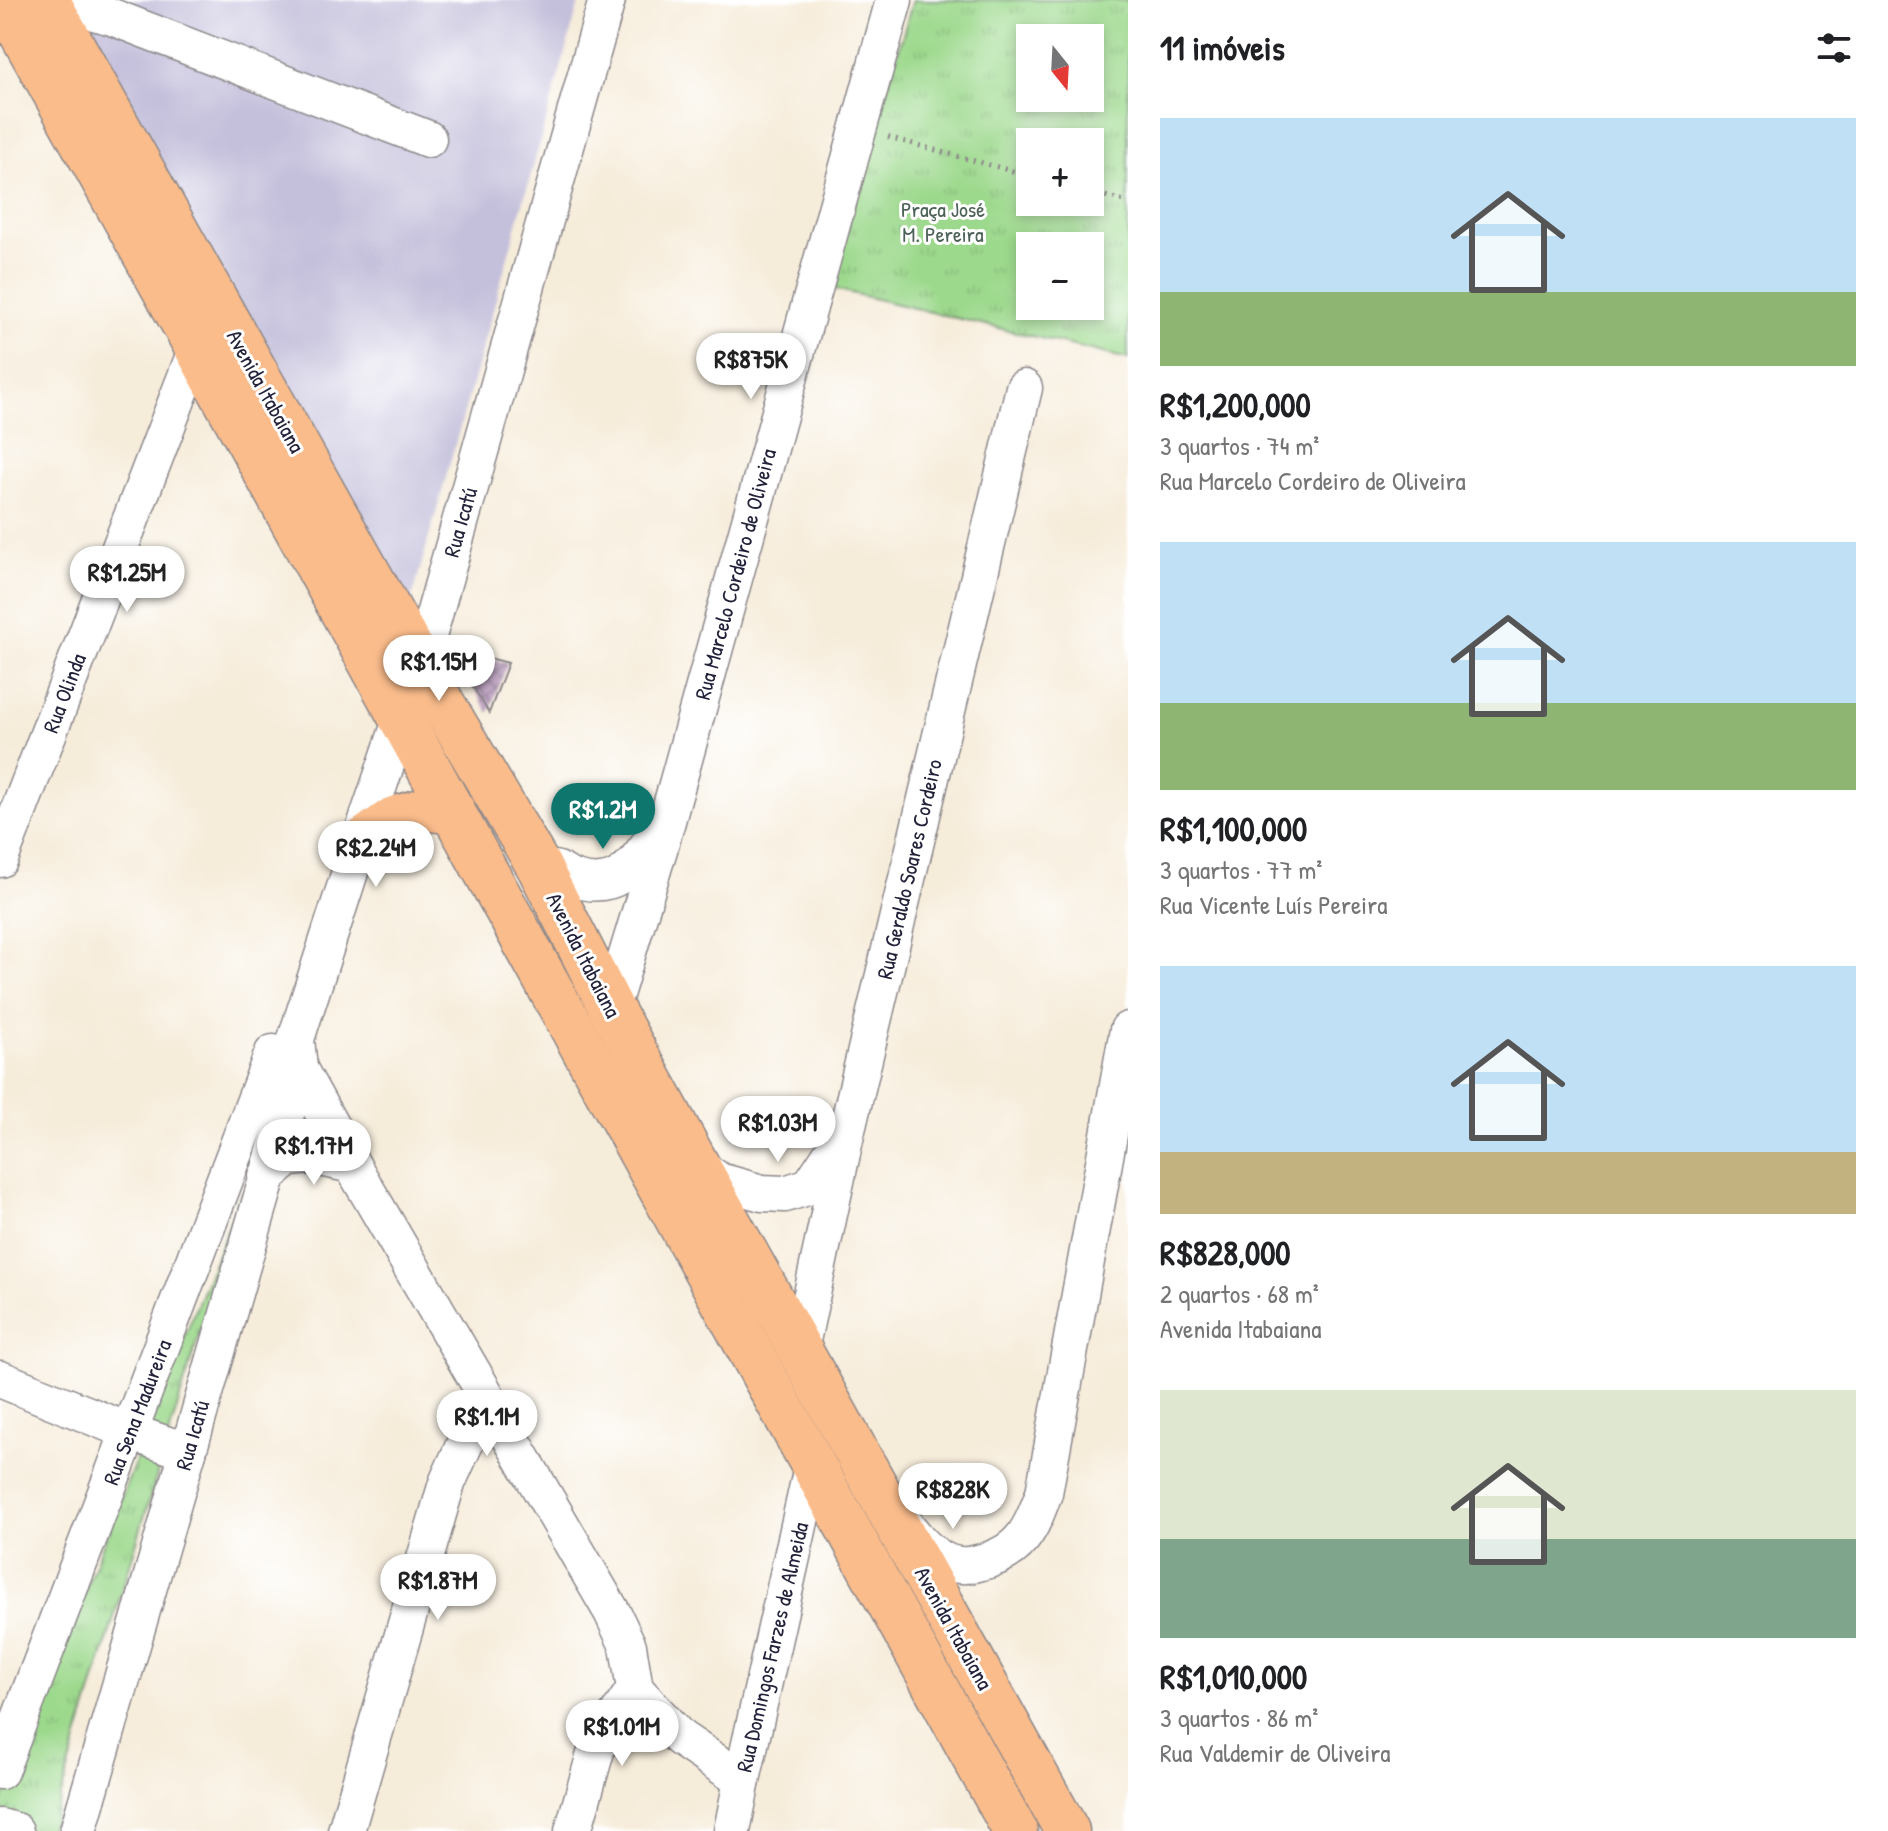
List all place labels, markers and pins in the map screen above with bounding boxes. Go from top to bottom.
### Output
pin: R$875K [686,333,816,401]
pin: R$1.25M [53,546,201,614]
pin: R$1.15M [365,635,513,703]
pin: R$1.2M [538,783,668,851]
pin: R$2.24M [302,821,450,889]
pin: R$1.03M [704,1096,852,1164]
pin: R$1.17M [240,1119,388,1187]
pin: R$1.1M [422,1390,552,1458]
pin: R$828K [888,1463,1018,1531]
pin: R$1.87M [364,1554,512,1622]
pin: R$1.01M [548,1700,696,1768]

